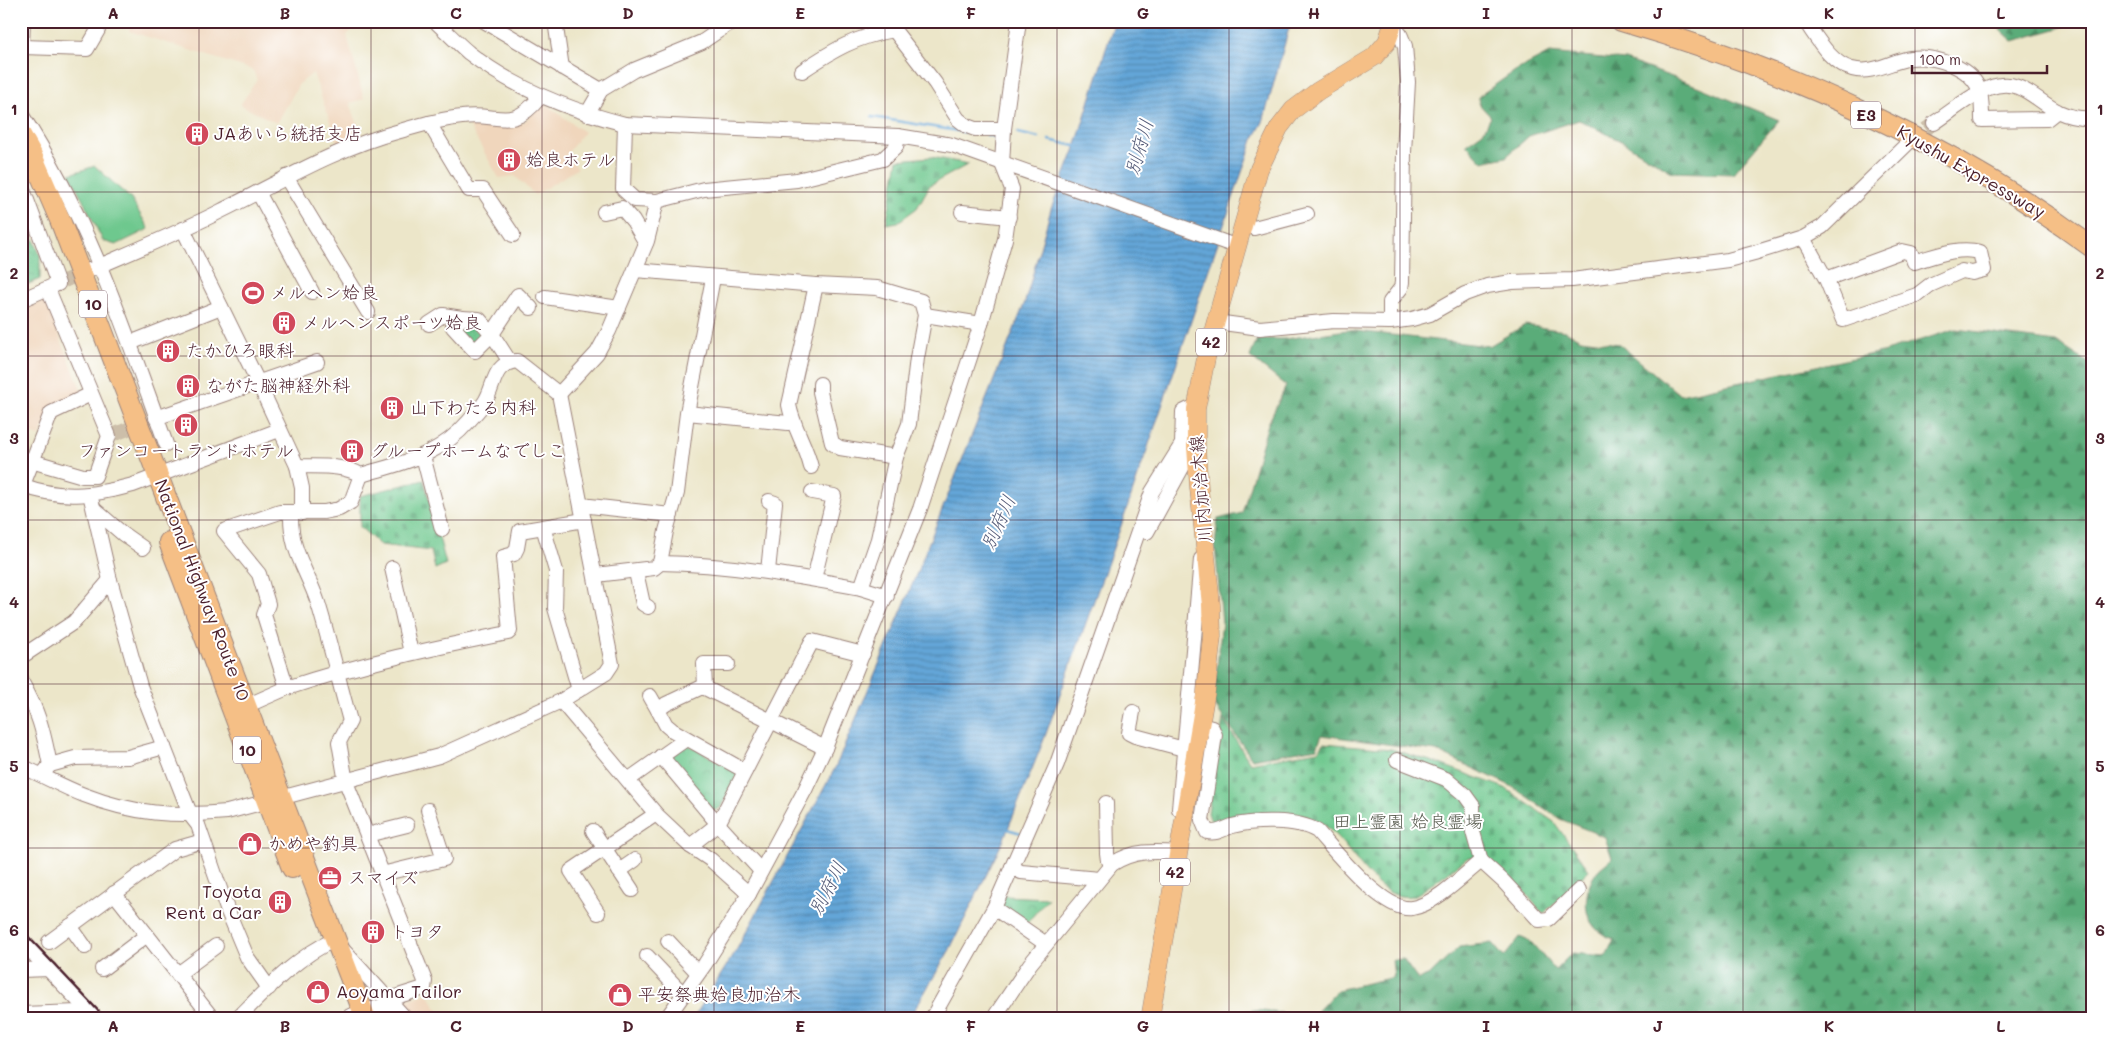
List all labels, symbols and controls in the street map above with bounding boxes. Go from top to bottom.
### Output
text: A [107,2,119,23]
text: B [280,2,290,23]
text: C [450,2,462,23]
text: D [622,2,634,23]
text: E [795,2,805,23]
text: F [966,2,976,23]
text: G [1137,2,1149,23]
text: H [1308,2,1320,23]
text: I [1482,2,1490,23]
text: J [1653,2,1663,23]
text: K [1824,2,1834,23]
text: L [1996,2,2006,23]
scale bar [1912,42,2046,74]
text: 100 m [1919,49,1961,69]
text: 1 [10,98,18,119]
text: 1 [2096,98,2104,119]
road number: E3 [1851,102,1881,128]
water label: 別府川 [1119,116,1158,178]
street label: Kyushu Expressway [1893,119,2050,223]
building icon: JAあいら統括支店 [184,121,210,147]
place label: JAあいら統括支店 [214,121,362,145]
building icon: 姶良ホテル [496,147,522,173]
place label: 姶良ホテル [526,147,615,171]
text: 2 [10,262,19,283]
text: 2 [2096,262,2105,283]
sports icon: メルヘン姶良 [240,280,266,306]
place label: メルヘン姶良 [270,280,378,304]
road number: 10 [79,290,107,318]
building icon: メルヘンスポーツ姶良 [271,310,297,336]
place label: メルヘンスポーツ姶良 [302,310,481,334]
road number: 42 [1196,328,1226,356]
building icon: たかひろ眼科 [155,338,181,364]
place label: たかひろ眼科 [186,338,294,362]
building icon: ながた脳神経外科 [175,373,201,399]
place label: ながた脳神経外科 [206,373,350,397]
building icon: 山下わたる内科 [379,395,405,421]
place label: 山下わたる内科 [410,395,536,419]
building icon: ファンコートランドホテル [173,412,199,438]
text: 3 [9,427,19,448]
text: 3 [2095,427,2105,448]
street label: 川内加治木線 [1183,434,1217,544]
place label: ファンコートランドホテル [78,438,294,462]
building icon: グループホームなでしこ [339,438,365,464]
place label: グループホームなでしこ [370,438,566,462]
street label: National Highway Route 10 [150,475,256,704]
water label: 別府川 [975,491,1021,553]
text: 4 [9,591,19,612]
text: 4 [2095,591,2105,612]
road number: 10 [233,736,261,764]
text: 5 [9,755,19,776]
text: 5 [2095,755,2105,776]
park label: 田上霊園 姶良霊場 [1333,809,1483,833]
shop icon: かめや釣具 [237,831,263,857]
place label: かめや釣具 [268,831,358,855]
water label: 別府川 [802,857,851,919]
road number: 42 [1160,859,1190,886]
office icon: スマイズ [317,865,343,891]
place label: スマイズ [348,865,418,889]
place label: Toyota Rent a Car [166,879,262,924]
building icon: Toyota Rent a Car [267,889,293,915]
text: 6 [9,919,19,940]
building icon: トヨタ [360,919,386,945]
place label: トヨタ [390,919,444,943]
text: 6 [2095,919,2105,940]
shop icon: Aoyama Tailor [305,979,331,1005]
place label: Aoyama Tailor [336,979,462,1003]
shop icon: 平安祭典姶良加治木 [607,982,633,1008]
place label: 平安祭典姶良加治木 [638,982,800,1006]
text: A [107,1015,119,1036]
text: B [280,1015,290,1036]
text: C [450,1015,462,1036]
text: D [622,1015,634,1036]
text: E [795,1015,805,1036]
text: F [966,1015,976,1036]
text: G [1137,1015,1149,1036]
text: H [1308,1015,1320,1036]
text: I [1482,1015,1490,1036]
text: J [1653,1015,1663,1036]
text: K [1824,1015,1834,1036]
text: L [1996,1015,2006,1036]

